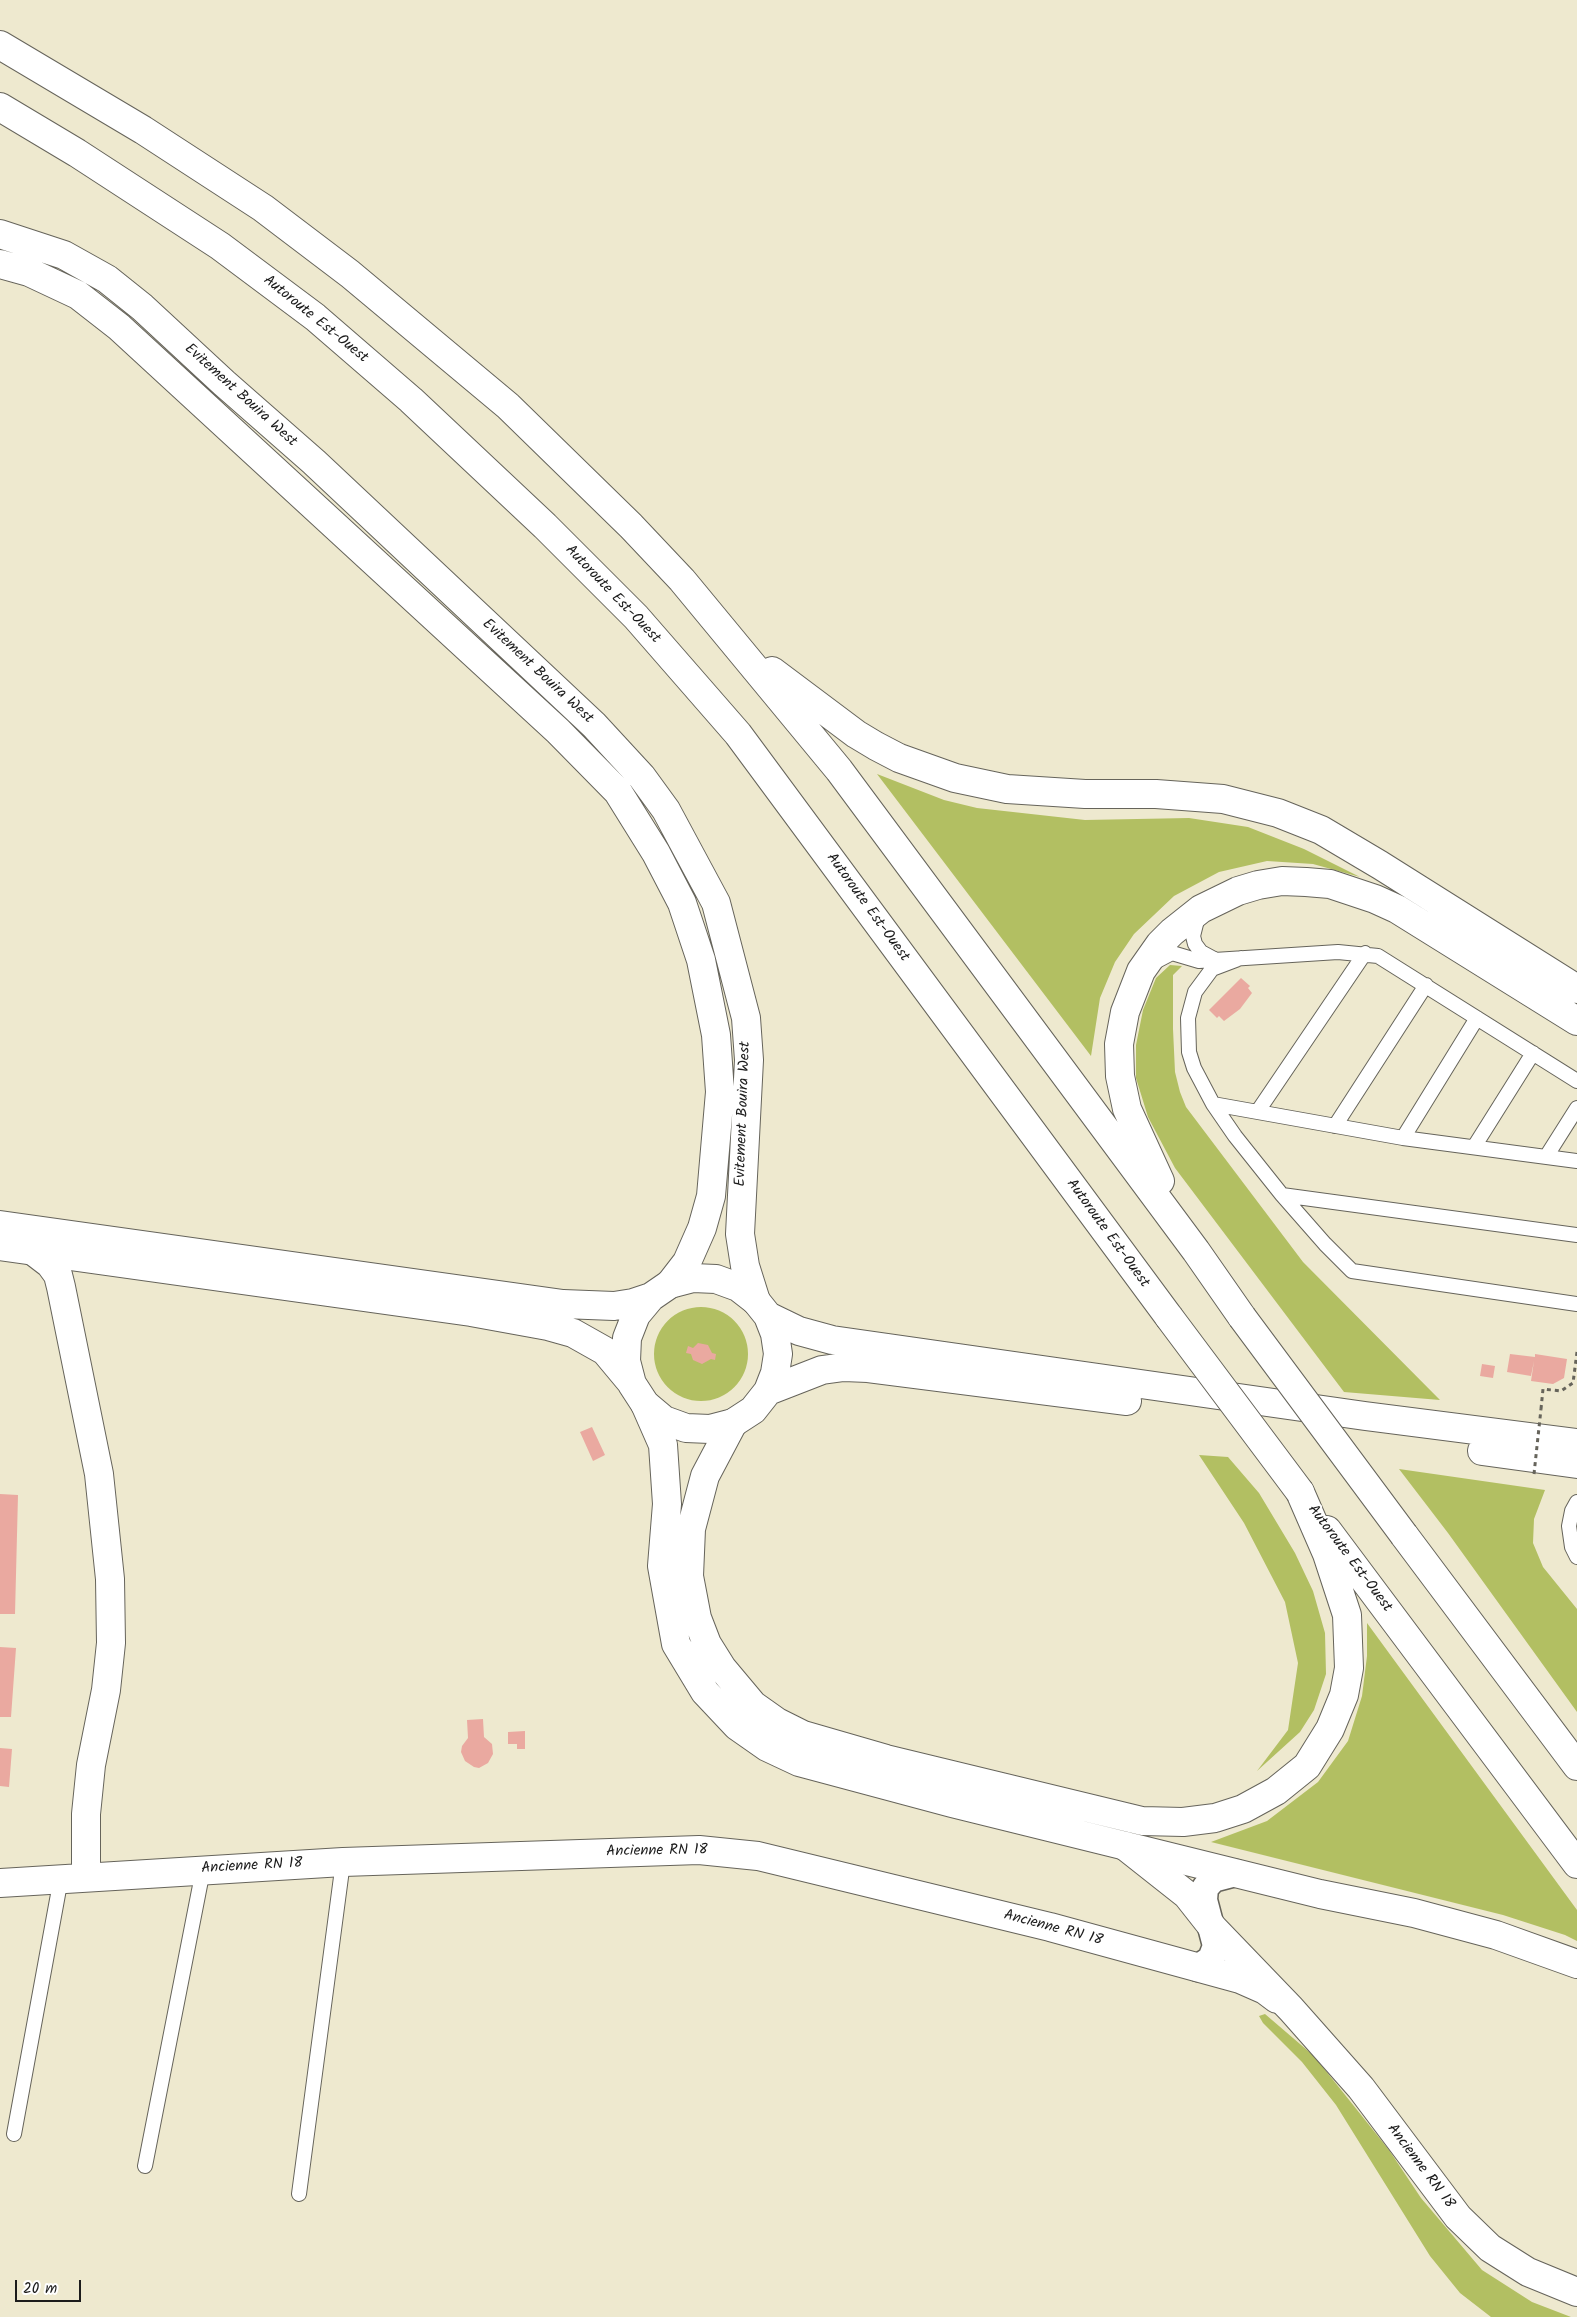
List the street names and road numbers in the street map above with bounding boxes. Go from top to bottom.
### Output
street label: Autoroute Est-Ouest [259,272,371,368]
street label: Evitement Bouira West [180,341,300,451]
street label: Autoroute Est-Ouest [560,542,664,648]
street label: Evitement Bouira West [478,616,596,728]
street label: Autoroute Est-Ouest [822,850,912,966]
street label: Evitement Bouira West [732,1041,756,1187]
street label: Autoroute Est-Ouest [1062,1176,1152,1292]
street label: Autoroute Est-Ouest [1303,1502,1395,1616]
street label: Ancienne RN 18 [606,1842,708,1862]
street label: Ancienne RN 18 [201,1855,303,1879]
street label: Ancienne RN 18 [1002,1907,1104,1951]
street label: Ancienne RN 18 [1382,2121,1458,2213]

